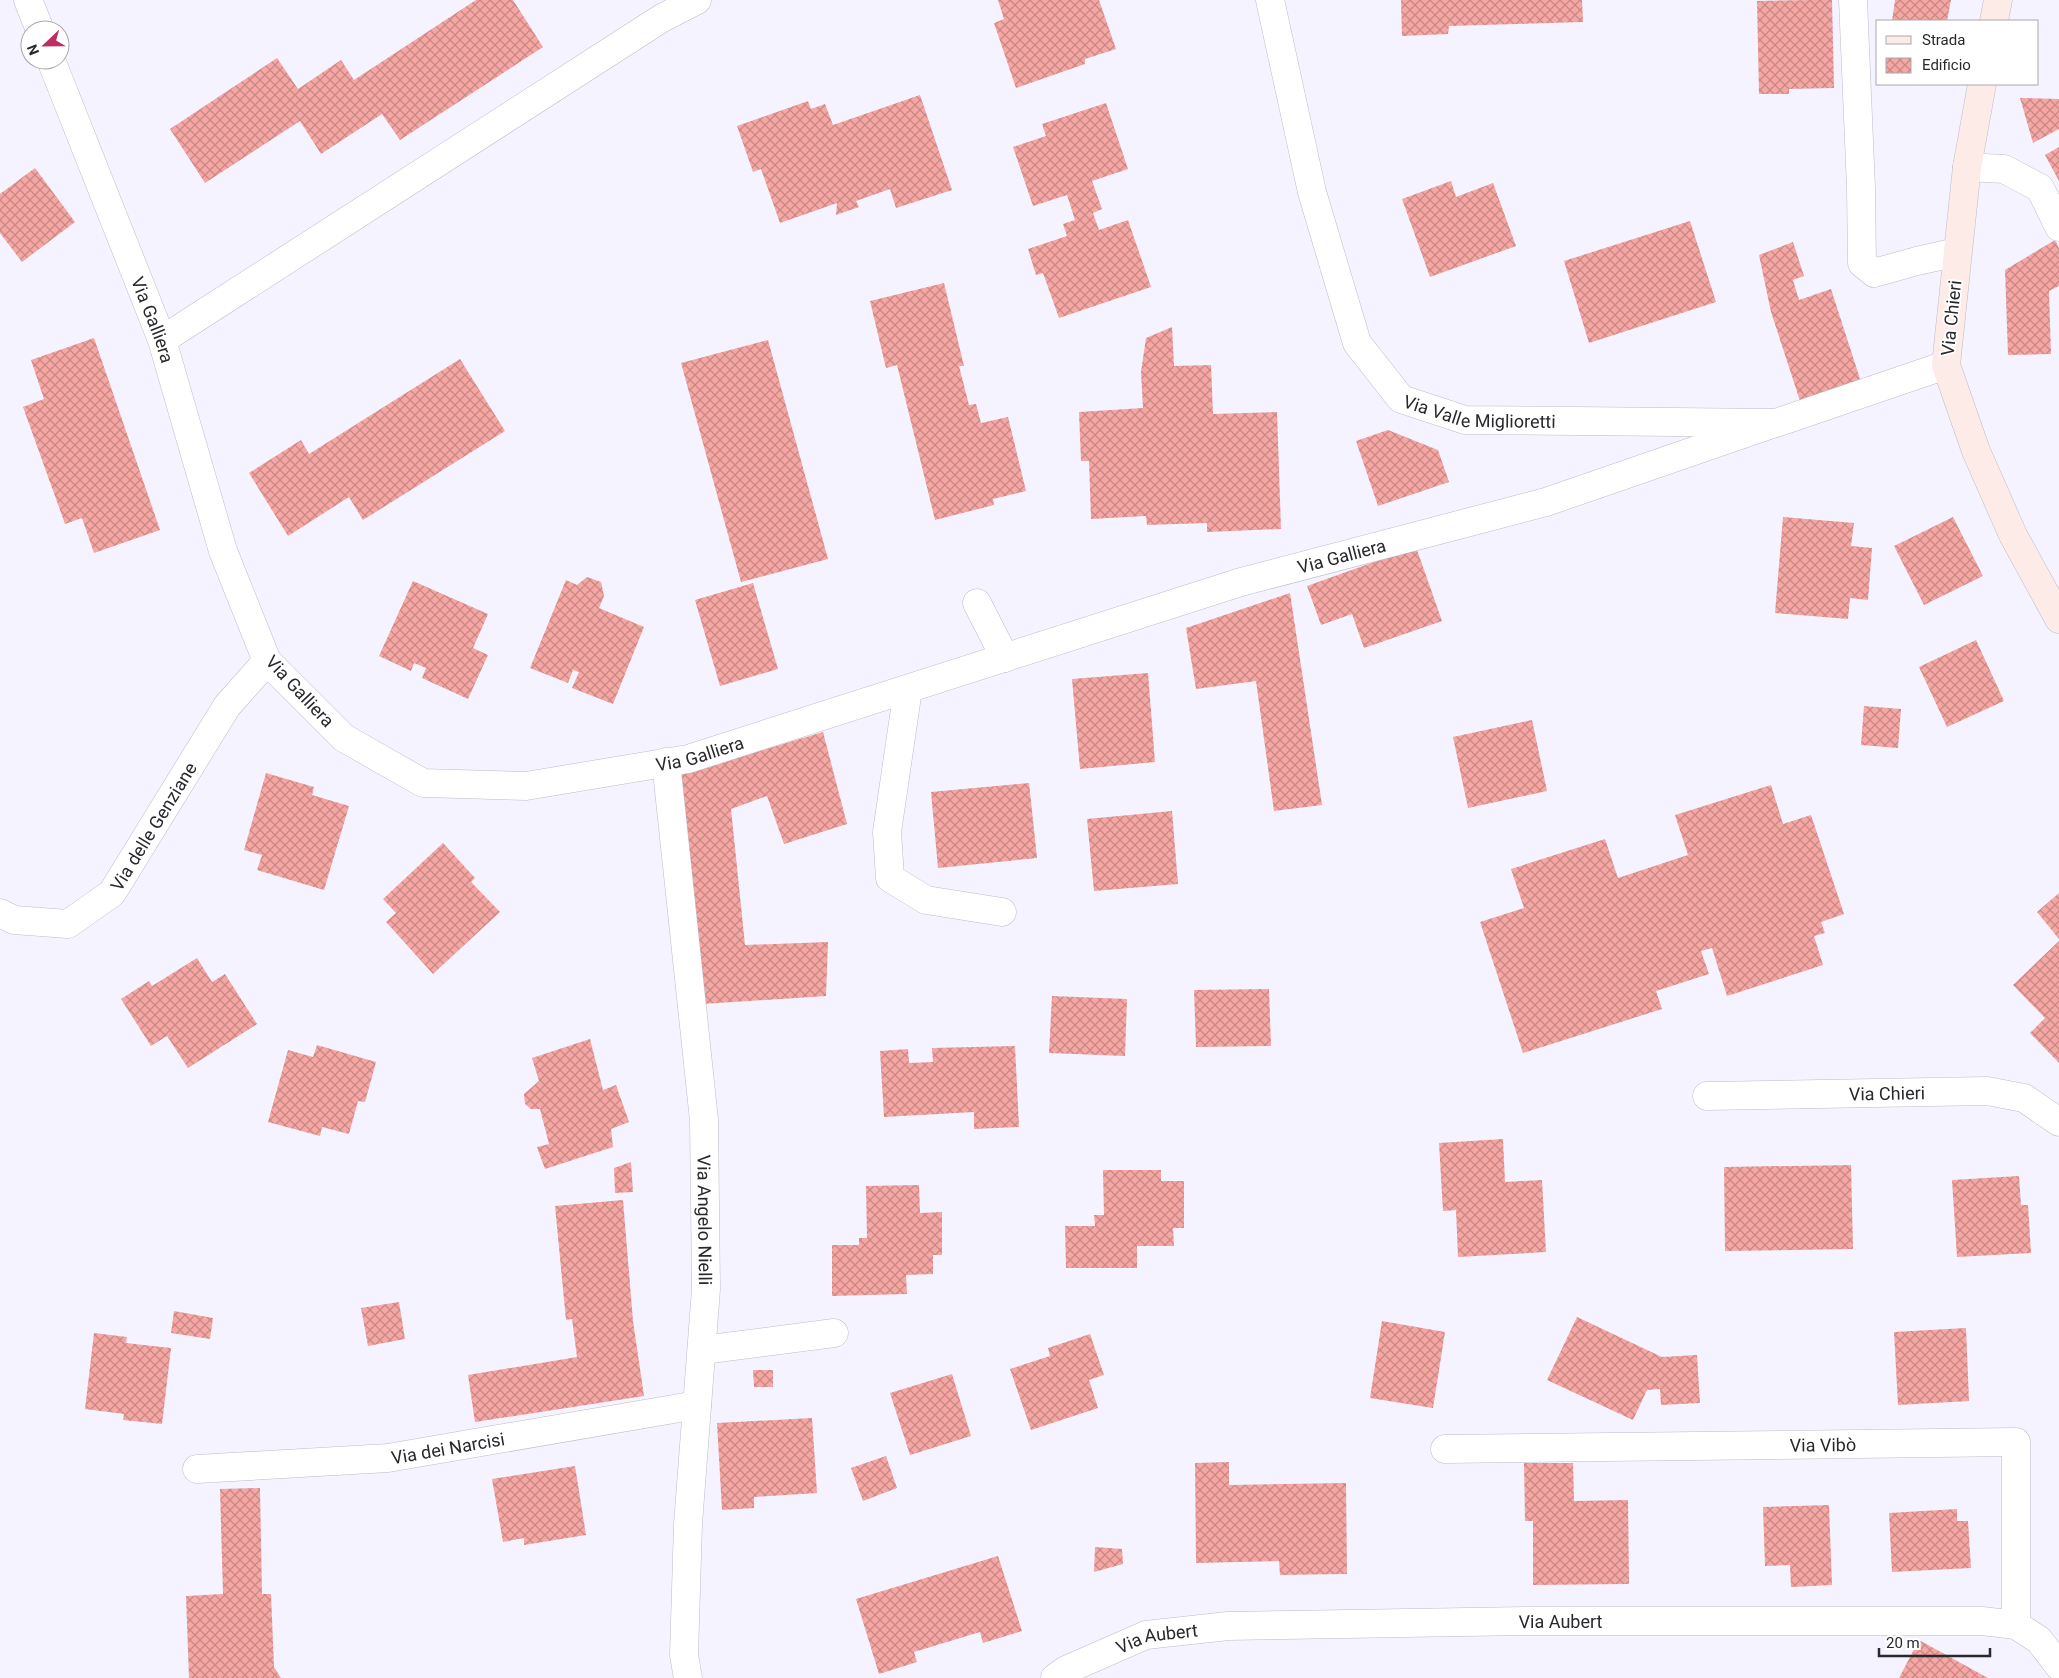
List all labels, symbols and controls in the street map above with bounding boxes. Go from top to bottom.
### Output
north arrow [20,20,70,70]
legend [1876,20,2039,85]
text: Strada [1922,31,1965,49]
text: N [24,42,42,57]
text: Edificio [1922,56,1971,74]
street label: Via Galliera [127,273,178,365]
street label: Via Chieri [1937,279,1965,357]
street label: Via Valle Miglioretti [1401,390,1556,431]
street label: Via Galliera [1295,534,1388,577]
street label: Via Galliera [262,651,338,731]
street label: Via Galliera [654,731,746,775]
street label: Via delle Genziane [106,758,201,894]
street label: Via Chieri [1849,1082,1925,1104]
street label: Via Angelo Nielli [694,1155,716,1285]
street label: Via dei Narcisi [389,1428,506,1468]
street label: Via Vibò [1790,1433,1856,1455]
street label: Via Aubert [1518,1610,1603,1632]
street label: Via Aubert [1113,1619,1199,1657]
scale bar [1879,1626,1990,1658]
text: 20 m [1886,1634,1920,1652]

